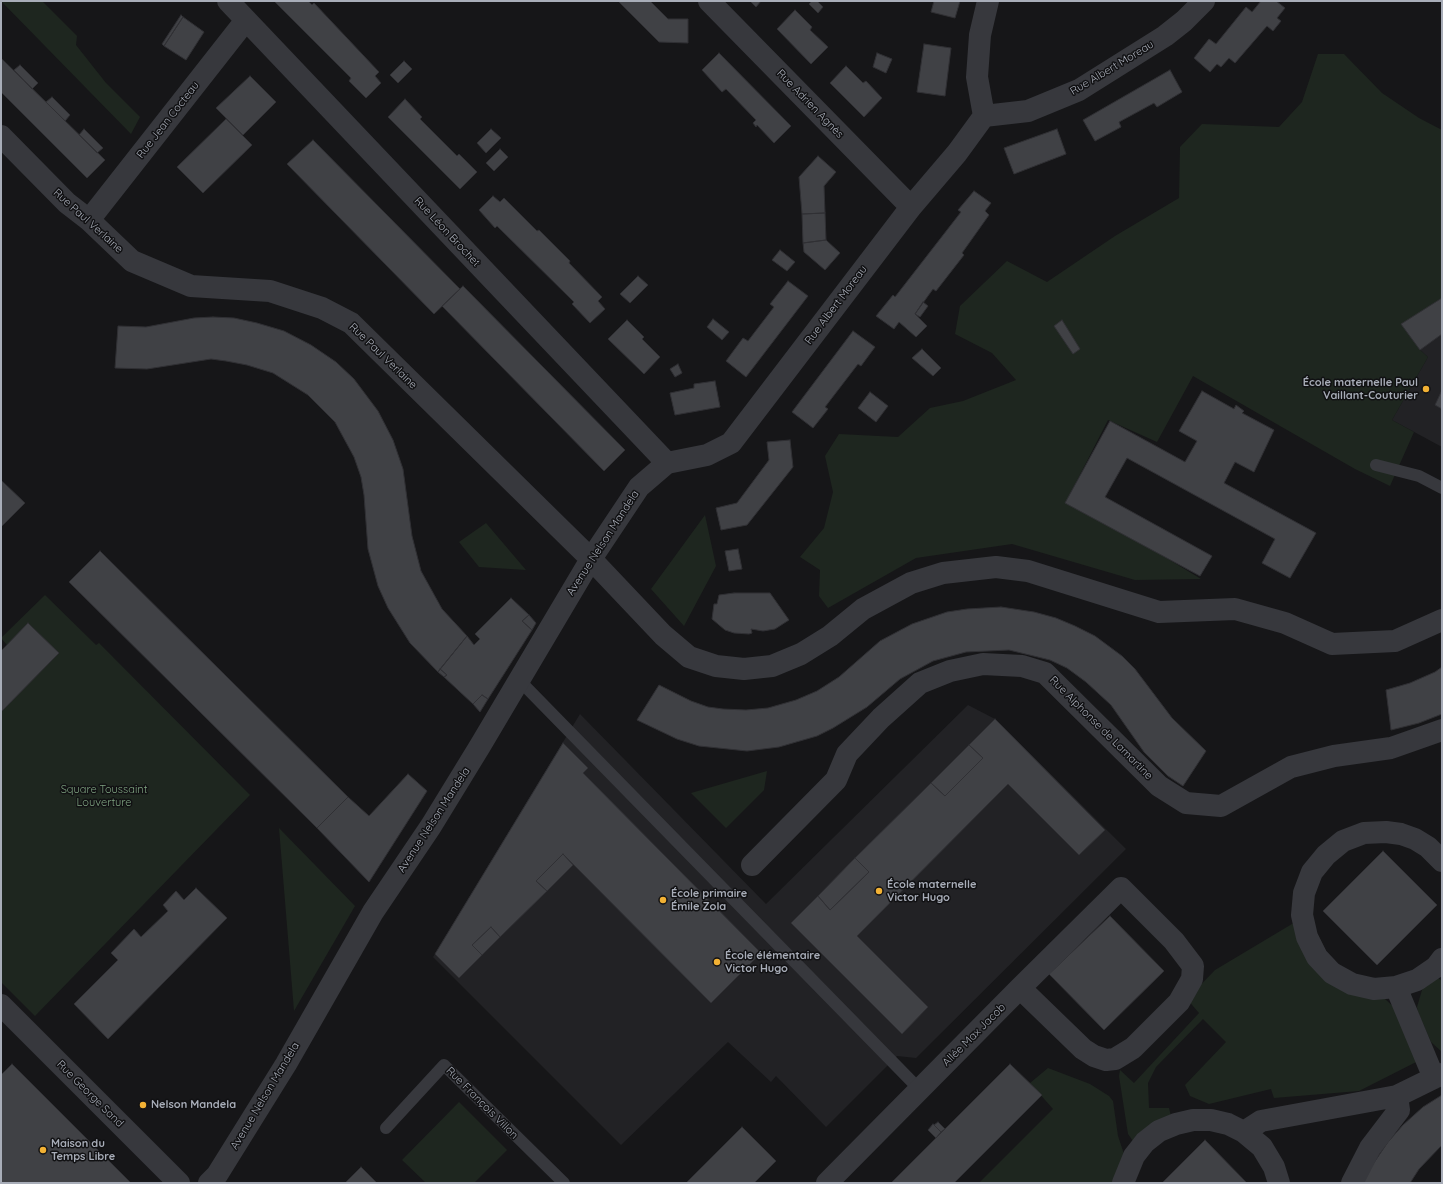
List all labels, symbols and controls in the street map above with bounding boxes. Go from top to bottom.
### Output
street label: Rue Albert Moreau [1068,38,1156,98]
street label: Rue Adrien Agnès [774,67,846,141]
street label: Rue Jean Cocteau [134,79,202,161]
street label: Rue Paul Verlaine [50,186,126,256]
street label: Rue Léon Brochet [411,194,483,270]
street label: Rue Albert Moreau [802,263,870,347]
street label: Rue Paul Verlaine [346,320,420,392]
place label: École maternelle Paul Vaillant-Couturier [1303,376,1418,402]
marker: École maternelle Paul Vaillant-Couturier [1421,384,1431,394]
street label: Avenue Nelson Mandela [564,488,642,598]
street label: Rue Alphonse de Lamartine [1047,674,1155,782]
street label: Avenue Nelson Mandela [395,765,473,875]
park label: Square Toussaint Louverture [61,783,147,809]
place label: École maternelle Victor Hugo [887,878,976,904]
marker: École maternelle Victor Hugo [874,886,884,896]
place label: École primaire Émile Zola [671,887,747,913]
marker: École primaire Émile Zola [658,895,668,905]
place label: École élémentaire Victor Hugo [725,949,820,975]
marker: École élémentaire Victor Hugo [712,957,722,967]
street label: Allée Max Jacob [940,1001,1008,1069]
street label: Avenue Nelson Mandela [228,1040,302,1152]
street label: Rue George Sand [54,1058,126,1130]
street label: Rue François Villon [443,1064,521,1142]
place label: Nelson Mandela [151,1098,236,1112]
marker: Nelson Mandela [138,1100,148,1110]
place label: Maison du Temps Libre [51,1137,115,1163]
marker: Maison du Temps Libre [38,1145,48,1155]

